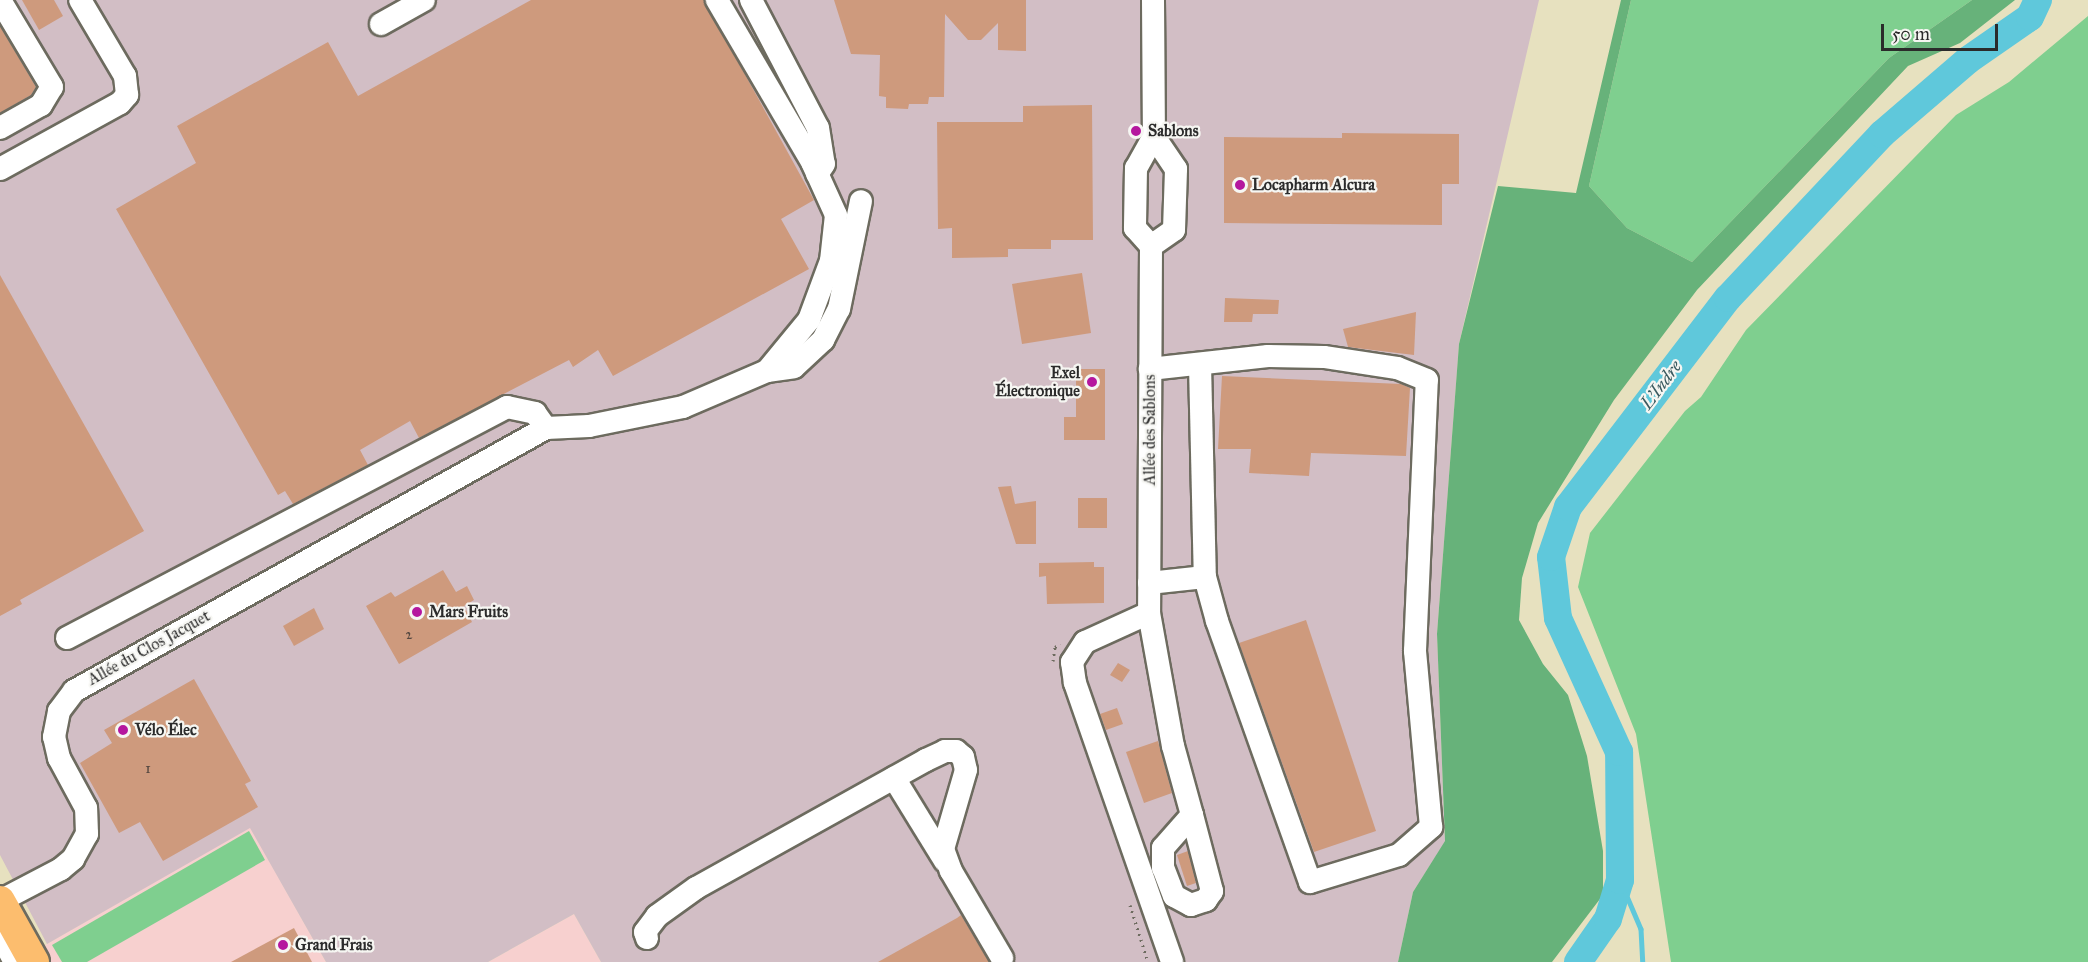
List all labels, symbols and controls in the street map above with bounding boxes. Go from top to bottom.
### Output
scale bar [1884,12,2001,50]
text: 50 m [1892,23,1930,45]
place label: Sablons [1148,121,1199,141]
marker: Sablons [1129,124,1143,138]
place label: Locapharm Alcura [1252,175,1375,195]
marker: Locapharm Alcura [1233,178,1247,192]
water label: L'Indre [1636,356,1686,414]
place label: Exel Électronique [995,363,1080,401]
marker: Exel Électronique [1085,375,1099,389]
street label: Allée des Sablons [1140,375,1160,485]
place label: Mars Fruits [429,602,508,622]
marker: Mars Fruits [410,605,424,619]
street label: Allée du Clos Jacquet [84,606,214,690]
house number: 2 [406,627,412,643]
place label: Vélo Élec [135,720,197,740]
marker: Vélo Élec [116,723,130,737]
house number: 1 [145,761,151,777]
place label: Grand Frais [295,935,373,955]
marker: Grand Frais [276,938,290,952]

